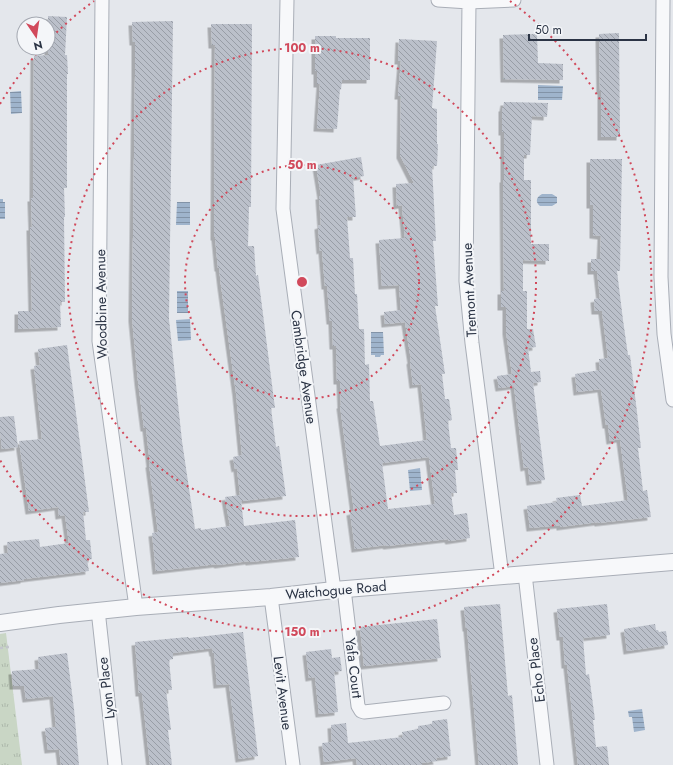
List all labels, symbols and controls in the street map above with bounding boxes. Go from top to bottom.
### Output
north arrow [16,16,56,56]
scale bar [529,16,646,42]
text: 50 m [535,21,562,39]
text: N [32,37,44,55]
text: 100 m [284,39,320,57]
text: 50 m [287,156,317,174]
street label: Tremont Avenue [457,242,481,338]
street label: Woodbine Avenue [90,249,112,359]
centre of rings [295,275,309,289]
street label: Cambridge Avenue [286,309,322,425]
street label: Watchogue Road [285,576,387,604]
text: 150 m [284,623,320,641]
street label: Echo Place [522,636,550,704]
street label: Yafa Court [340,637,368,700]
street label: Levit Avenue [269,655,297,731]
street label: Lyon Place [92,656,120,720]

